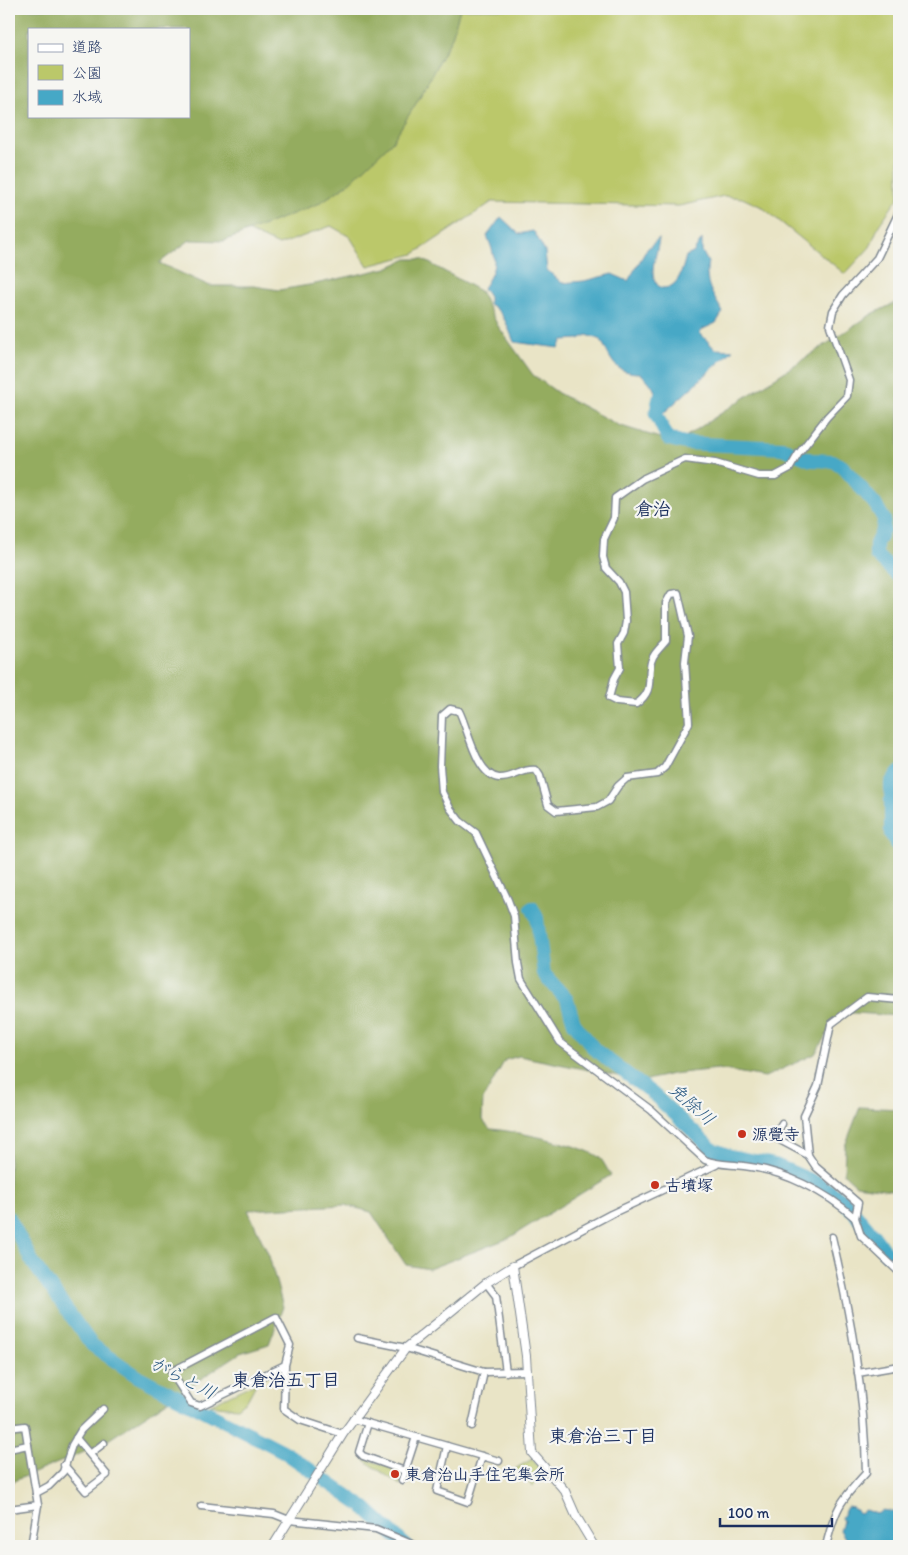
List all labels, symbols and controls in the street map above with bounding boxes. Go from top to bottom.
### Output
legend [28,28,190,118]
text: 道路 [72,38,102,56]
text: 公園 [72,64,102,82]
text: 水域 [72,88,102,106]
district label: 倉治 [635,498,671,520]
water label: 免除川 [665,1078,719,1130]
place label: 源覺寺 [752,1125,800,1144]
marker: 源覺寺 [736,1128,748,1140]
place label: 古墳塚 [665,1176,713,1195]
marker: 古墳塚 [649,1179,661,1191]
water label: がらと川 [146,1352,220,1404]
district label: 東倉治五丁目 [232,1369,340,1391]
district label: 東倉治三丁目 [549,1425,657,1447]
place label: 東倉治山手住宅集会所 [405,1465,565,1484]
marker: 東倉治山手住宅集会所 [389,1468,401,1480]
scale bar [720,1495,833,1527]
text: 100 m [728,1504,770,1522]

